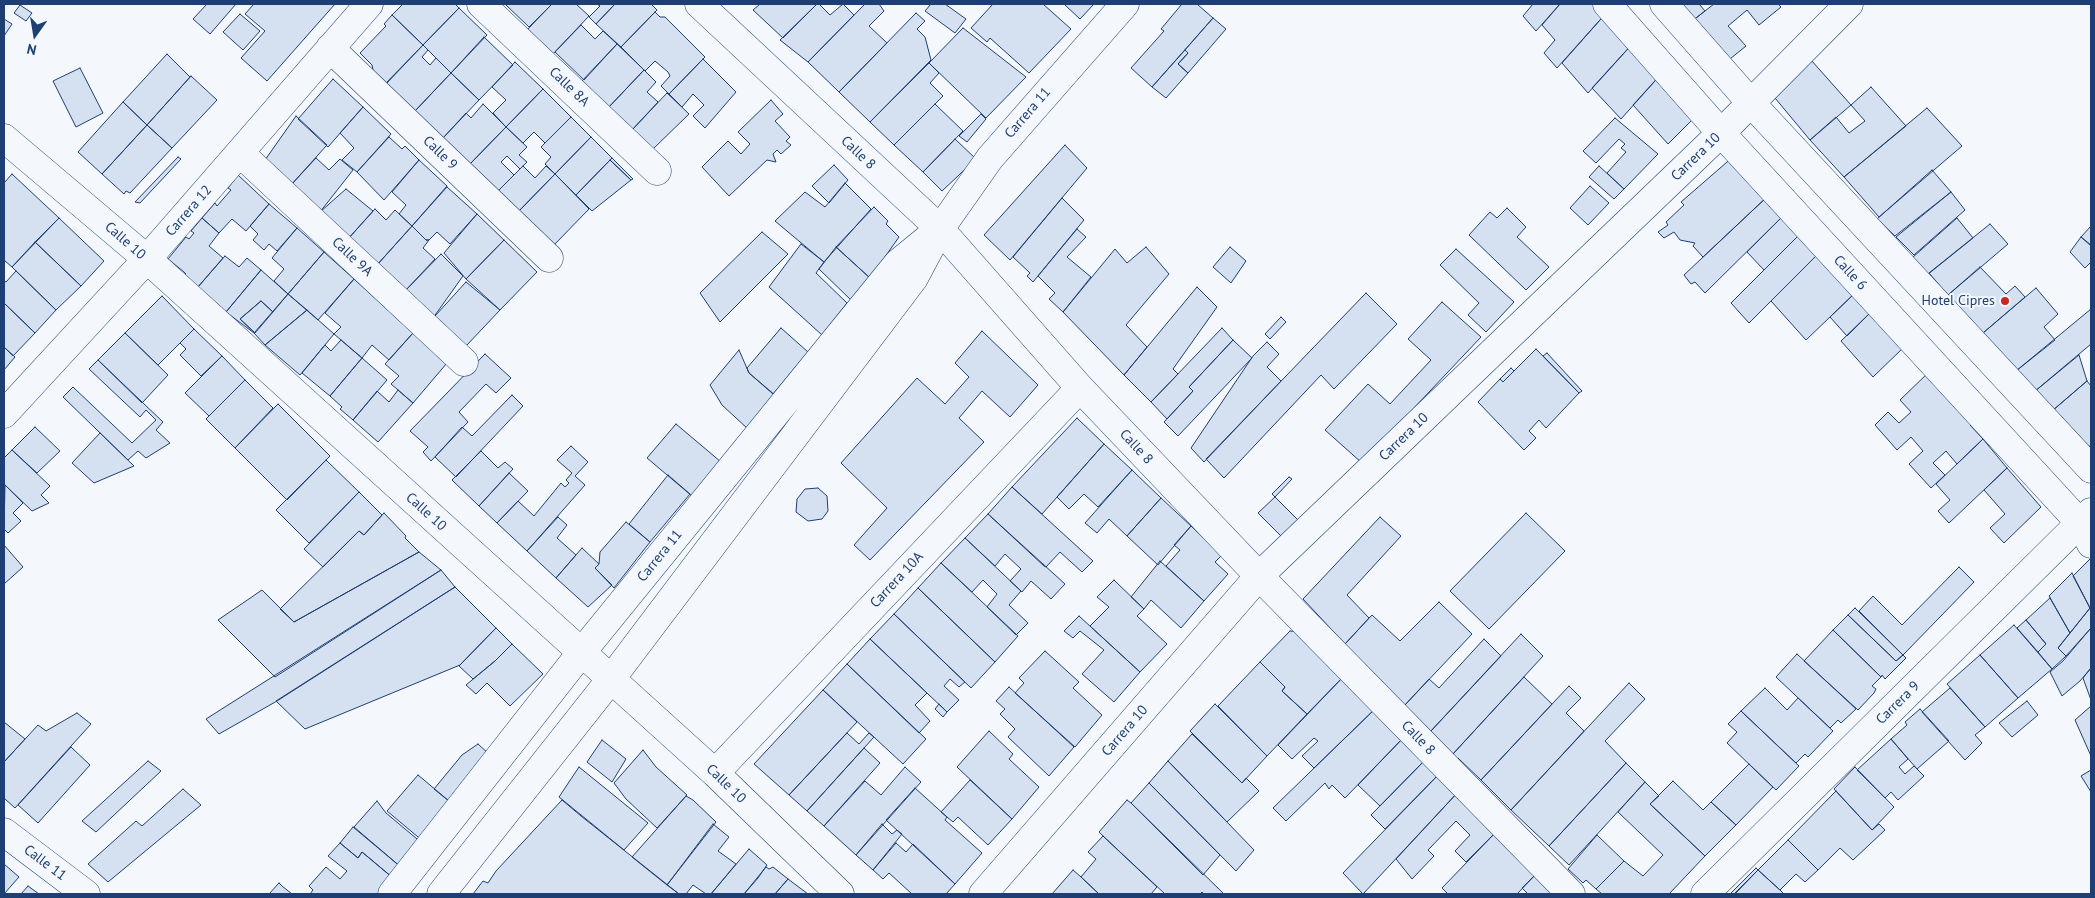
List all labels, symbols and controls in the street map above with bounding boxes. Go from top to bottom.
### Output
north arrow [10,10,60,60]
text: N [25,40,38,59]
street label: Calle 8A [545,64,593,110]
street label: Carrera 11 [1001,84,1055,142]
street label: Carrera 10 [1668,129,1724,185]
street label: Calle 9 [419,133,461,173]
street label: Calle 8 [837,133,879,173]
street label: Carrera 12 [162,182,216,240]
street label: Calle 10 [101,219,149,263]
street label: Calle 9A [328,234,376,280]
street label: Calle 6 [1830,252,1870,294]
place label: Hotel Cipres [1921,293,1995,309]
marker: Hotel Cipres [1999,295,2011,307]
street label: Carrera 10 [1376,409,1432,465]
street label: Calle 8 [1116,426,1156,468]
street label: Calle 10 [402,489,450,535]
street label: Carrera 11 [634,527,686,585]
street label: Carrera 10A [867,549,927,611]
street label: Carrera 9 [1873,678,1923,728]
street label: Carrera 10 [1098,702,1152,760]
street label: Calle 8 [1398,717,1438,759]
street label: Calle 10 [703,761,749,807]
street label: Calle 11 [20,842,70,884]

